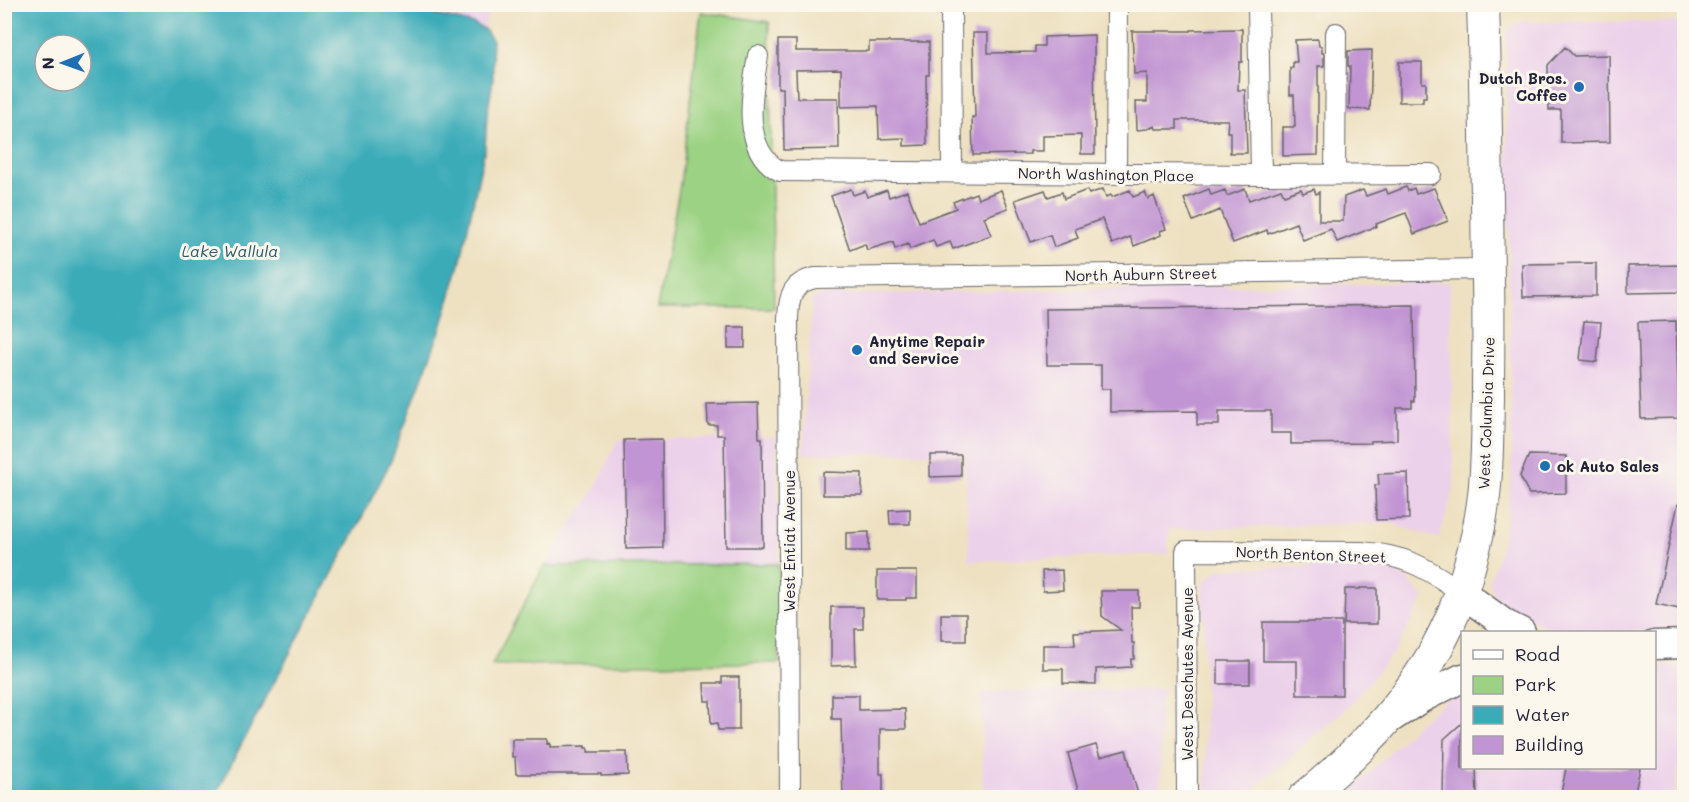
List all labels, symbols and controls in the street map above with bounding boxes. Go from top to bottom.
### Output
north arrow [33,33,93,93]
text: N [37,57,58,70]
place label: Dutch Bros. Coffee [1479,68,1567,105]
marker: Dutch Bros. Coffee [1572,80,1586,94]
street label: North Washington Place [1018,162,1194,186]
water label: Lake Wallula [182,240,278,261]
street label: North Auburn Street [1065,263,1217,285]
place label: Anytime Repair and Service [869,331,985,368]
street label: West Columbia Drive [1473,336,1499,490]
marker: Anytime Repair and Service [850,343,864,357]
place label: ok Auto Sales [1557,456,1659,476]
marker: ok Auto Sales [1538,459,1552,473]
street label: West Entiat Avenue [779,470,799,612]
street label: North Benton Street [1235,541,1387,567]
street label: West Deschutes Avenue [1177,587,1197,761]
legend [1461,631,1656,769]
text: Road [1515,642,1560,666]
text: Park [1515,672,1556,696]
text: Water [1515,702,1570,726]
text: Building [1515,732,1583,756]

